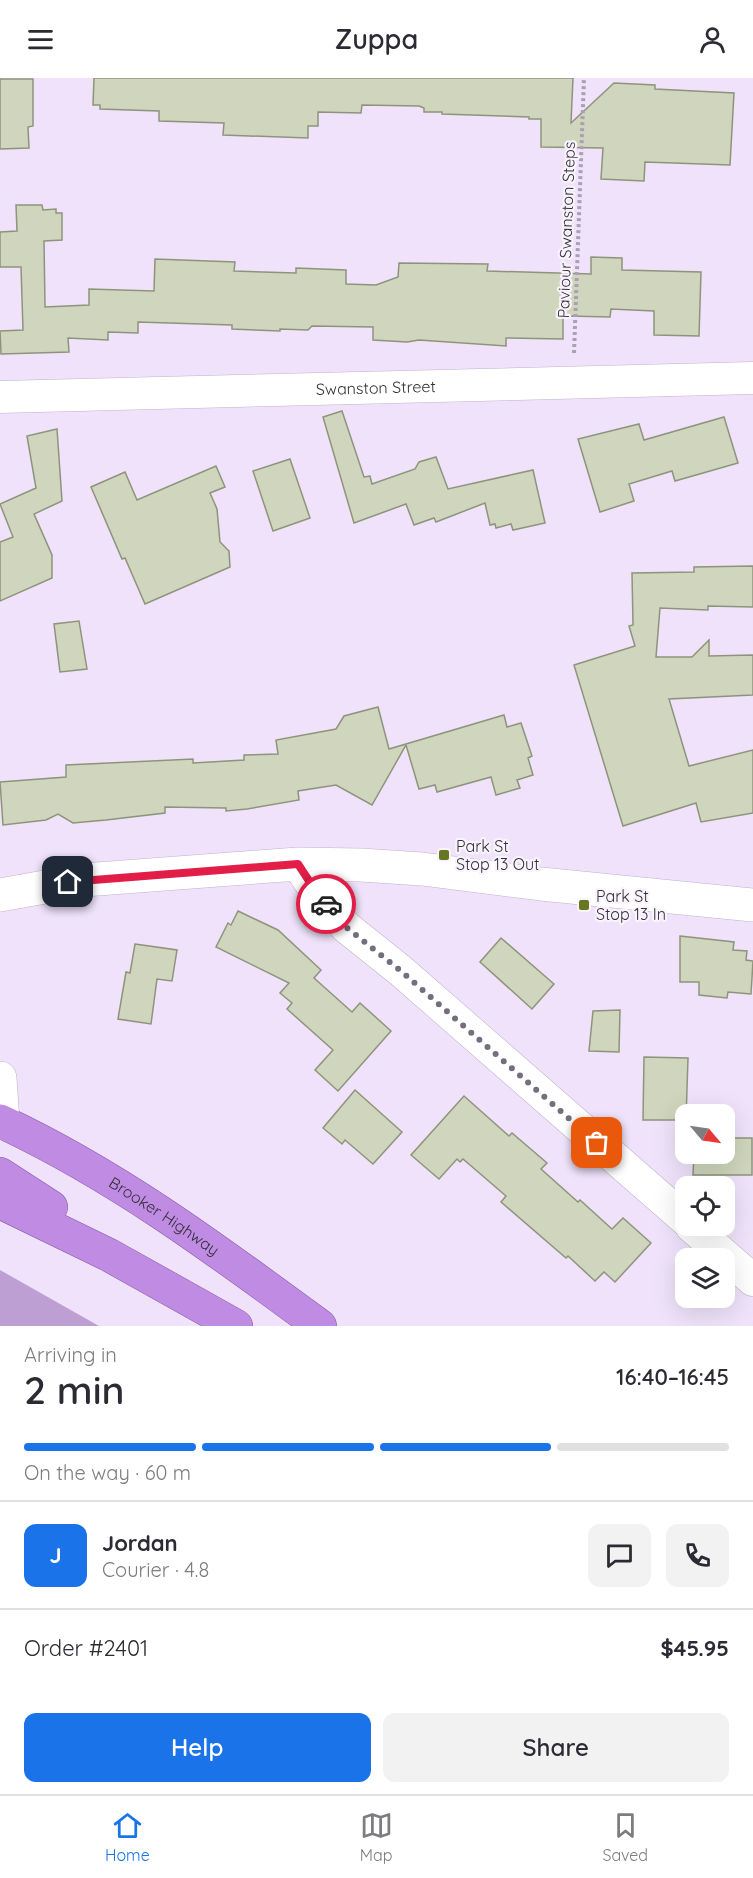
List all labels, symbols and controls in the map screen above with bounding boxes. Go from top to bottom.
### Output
text: Zuppa [335,22,418,56]
icon: menu [24,23,57,56]
icon: person [696,23,729,56]
street label: Paviour Swanston Steps [553,141,579,319]
street label: Swanston Street [316,376,436,399]
place label: Park St Stop 13 Out [456,836,540,874]
marker: Park St Stop 13 Out [437,848,451,862]
pin [42,856,93,907]
icon: home [51,865,84,898]
courier [296,874,356,934]
place label: Park St Stop 13 In [596,886,666,924]
icon: car [310,888,343,921]
marker: Park St Stop 13 In [577,898,591,912]
north arrow [675,1104,735,1164]
map controls [675,1104,735,1308]
pin [571,1117,622,1168]
icon: bag [580,1126,613,1159]
street label: Brooker Highway [105,1172,223,1260]
button: locate [675,1176,735,1236]
button: layers [675,1248,735,1308]
text: Arriving in [24,1342,117,1367]
text: 16:40–16:45 [616,1363,729,1391]
text: 2 min [24,1365,125,1414]
text: On the way · 60 m [24,1460,191,1485]
button: chat [588,1524,651,1587]
button: phone [666,1524,729,1587]
text: Jordan [102,1529,178,1557]
text: J [49,1541,62,1569]
text: Courier · 4.8 [102,1557,209,1582]
text: Order #2401 [24,1634,148,1662]
text: $45.95 [660,1634,729,1662]
button: Help [24,1713,371,1782]
button: Share [383,1713,729,1782]
tab: Home [105,1809,150,1865]
tab: Map [360,1809,393,1865]
tab: Saved [602,1809,648,1865]

